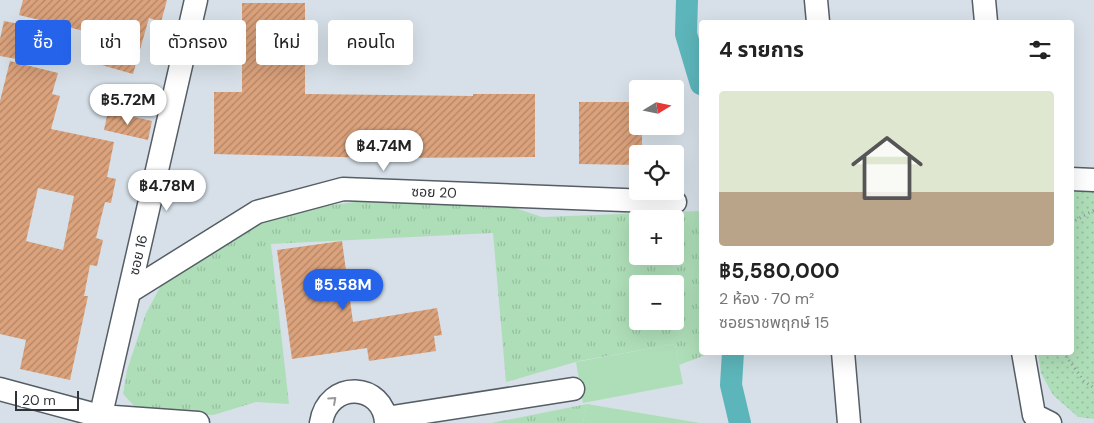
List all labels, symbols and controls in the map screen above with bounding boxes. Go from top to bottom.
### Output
chip: ซื้อ [15,20,71,65]
chip: เช่า [81,20,140,65]
chip: ตัวกรอง [150,20,246,65]
chip: ใหม่ [256,20,318,65]
chip: คอนโด [328,20,413,65]
text: 4 รายการ [719,36,804,64]
icon: filters [1026,36,1054,64]
north arrow [629,80,684,135]
map controls [629,80,684,330]
pin: ฿5.72M [87,84,169,126]
text: ฿5.72M [101,89,155,110]
icon: home [842,123,932,213]
pin: ฿4.74M [343,130,425,172]
text: ฿4.74M [356,135,412,156]
button: locate [629,145,684,200]
pin: ฿4.78M [126,170,208,212]
text: ฿4.78M [139,175,195,196]
street label: ซอย 20 [411,182,457,202]
button: + [629,210,684,265]
street label: ซอย 16 [125,233,151,277]
text: ฿5,580,000 [719,257,839,285]
pin: ฿5.58M [302,268,384,311]
text: ฿5.58M [314,274,372,295]
button: − [629,275,684,330]
text: 2 ห้อง · 70 m² [719,288,814,309]
text: ซอยราชพฤกษ์ 15 [719,312,829,333]
scale bar [15,388,79,411]
text: 20 m [22,391,56,409]
one-way arrow [328,397,337,406]

